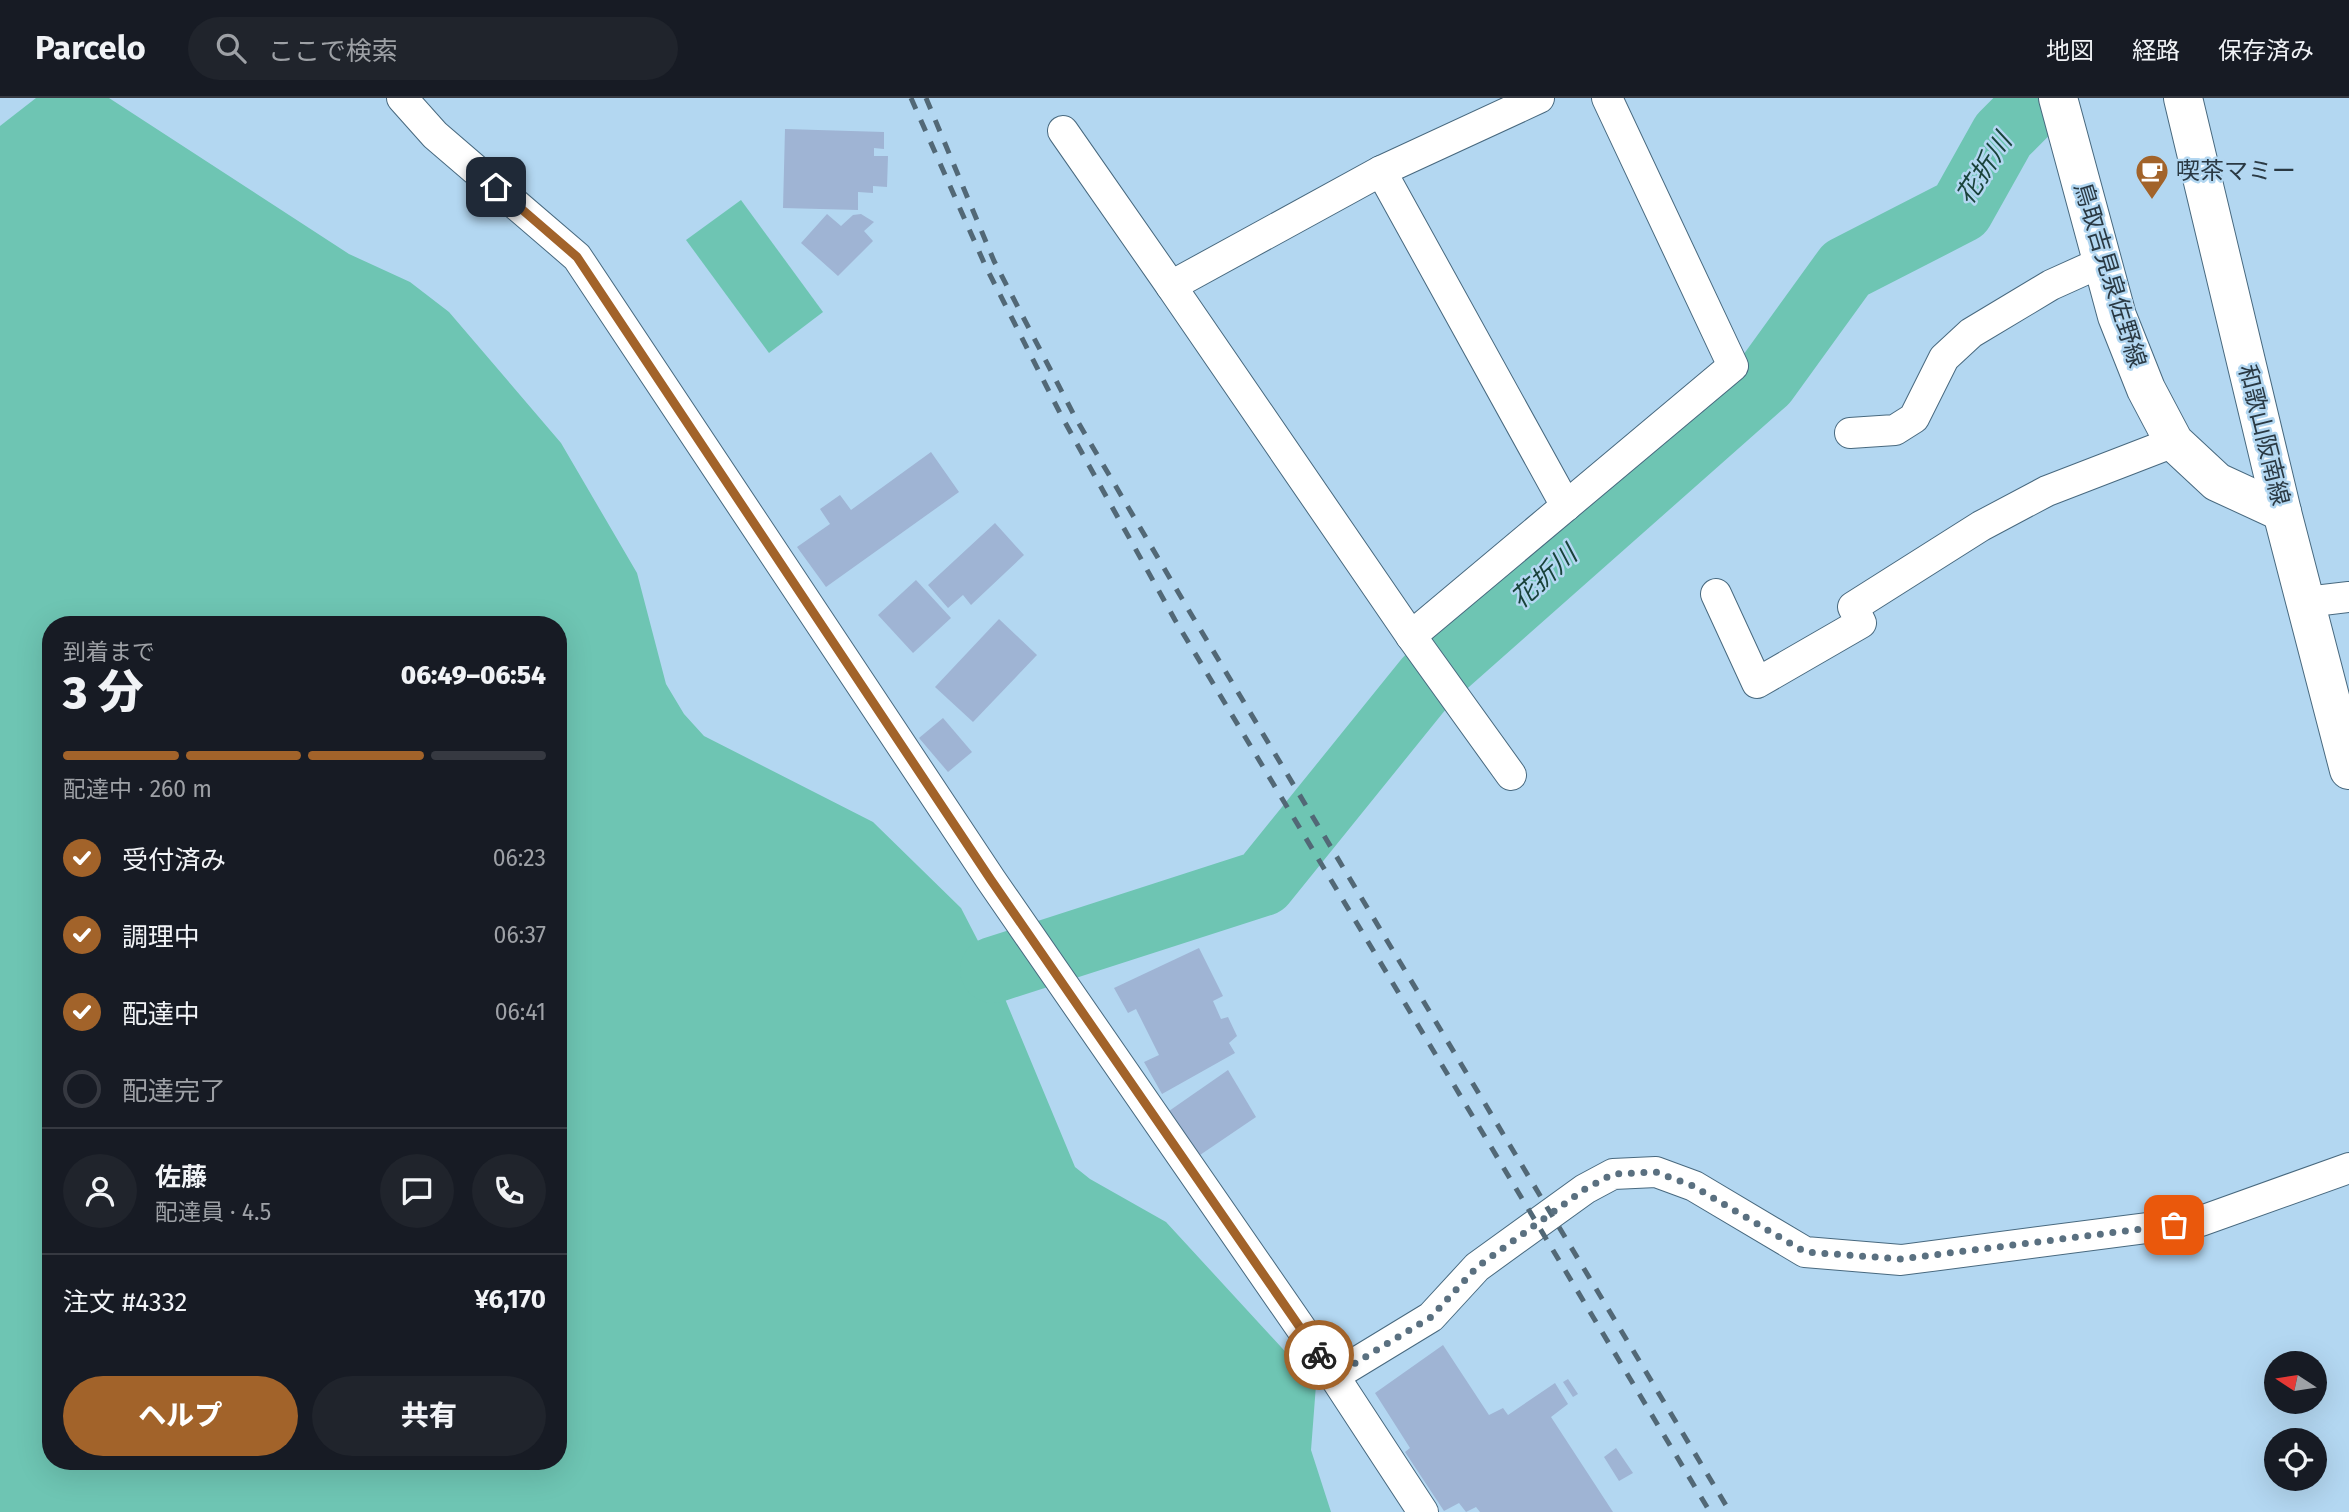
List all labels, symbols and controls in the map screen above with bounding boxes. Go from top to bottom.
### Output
search box [188,17,678,80]
text: Parcelo [35,28,146,68]
icon: search [212,29,250,67]
text: ここで検索 [268,36,398,67]
text: 地図 [2046,37,2094,65]
text: 経路 [2132,37,2180,65]
text: 保存済み [2218,37,2314,65]
water label: 花折川 [1950,125,2020,210]
cafe icon: 喫茶マミー [2133,152,2171,201]
pin [466,157,526,217]
place label: 喫茶マミー [2176,157,2296,185]
icon: home [477,168,515,206]
street label: 鳥取吉見泉佐野線 [2069,179,2151,371]
street label: 和歌山阪南線 [2233,362,2295,508]
water label: 花折川 [1505,537,1586,615]
text: 到着まで [63,638,155,666]
text: 06:49–06:54 [401,660,546,691]
text: 3 分 [63,665,144,720]
text: 配達中 · 260 m [63,775,212,803]
icon: check [63,839,101,877]
text: 06:23 [493,844,546,872]
text: 受付済み [122,845,226,876]
icon: check [63,916,101,954]
text: 06:37 [494,921,546,949]
text: 調理中 [122,922,200,953]
icon: check [63,993,101,1031]
text: 06:41 [495,998,546,1026]
text: 配達中 [122,999,200,1030]
text: 配達完了 [122,1076,226,1107]
button: person [63,1154,137,1228]
button: chat [380,1154,454,1228]
button: phone [472,1154,546,1228]
text: 佐藤 [155,1162,207,1193]
pin [2144,1195,2204,1255]
text: 配達員 · 4.5 [155,1198,271,1226]
icon: bag [2155,1206,2193,1244]
text: ¥6,170 [475,1284,546,1315]
text: 注文 #4332 [63,1287,187,1318]
courier [1284,1320,1354,1390]
icon: bike [1300,1336,1338,1374]
north arrow [2264,1351,2328,1414]
map controls [2264,1351,2327,1491]
button: ヘルプ [63,1376,298,1456]
button: 共有 [312,1376,546,1456]
button: locate [2264,1428,2327,1491]

